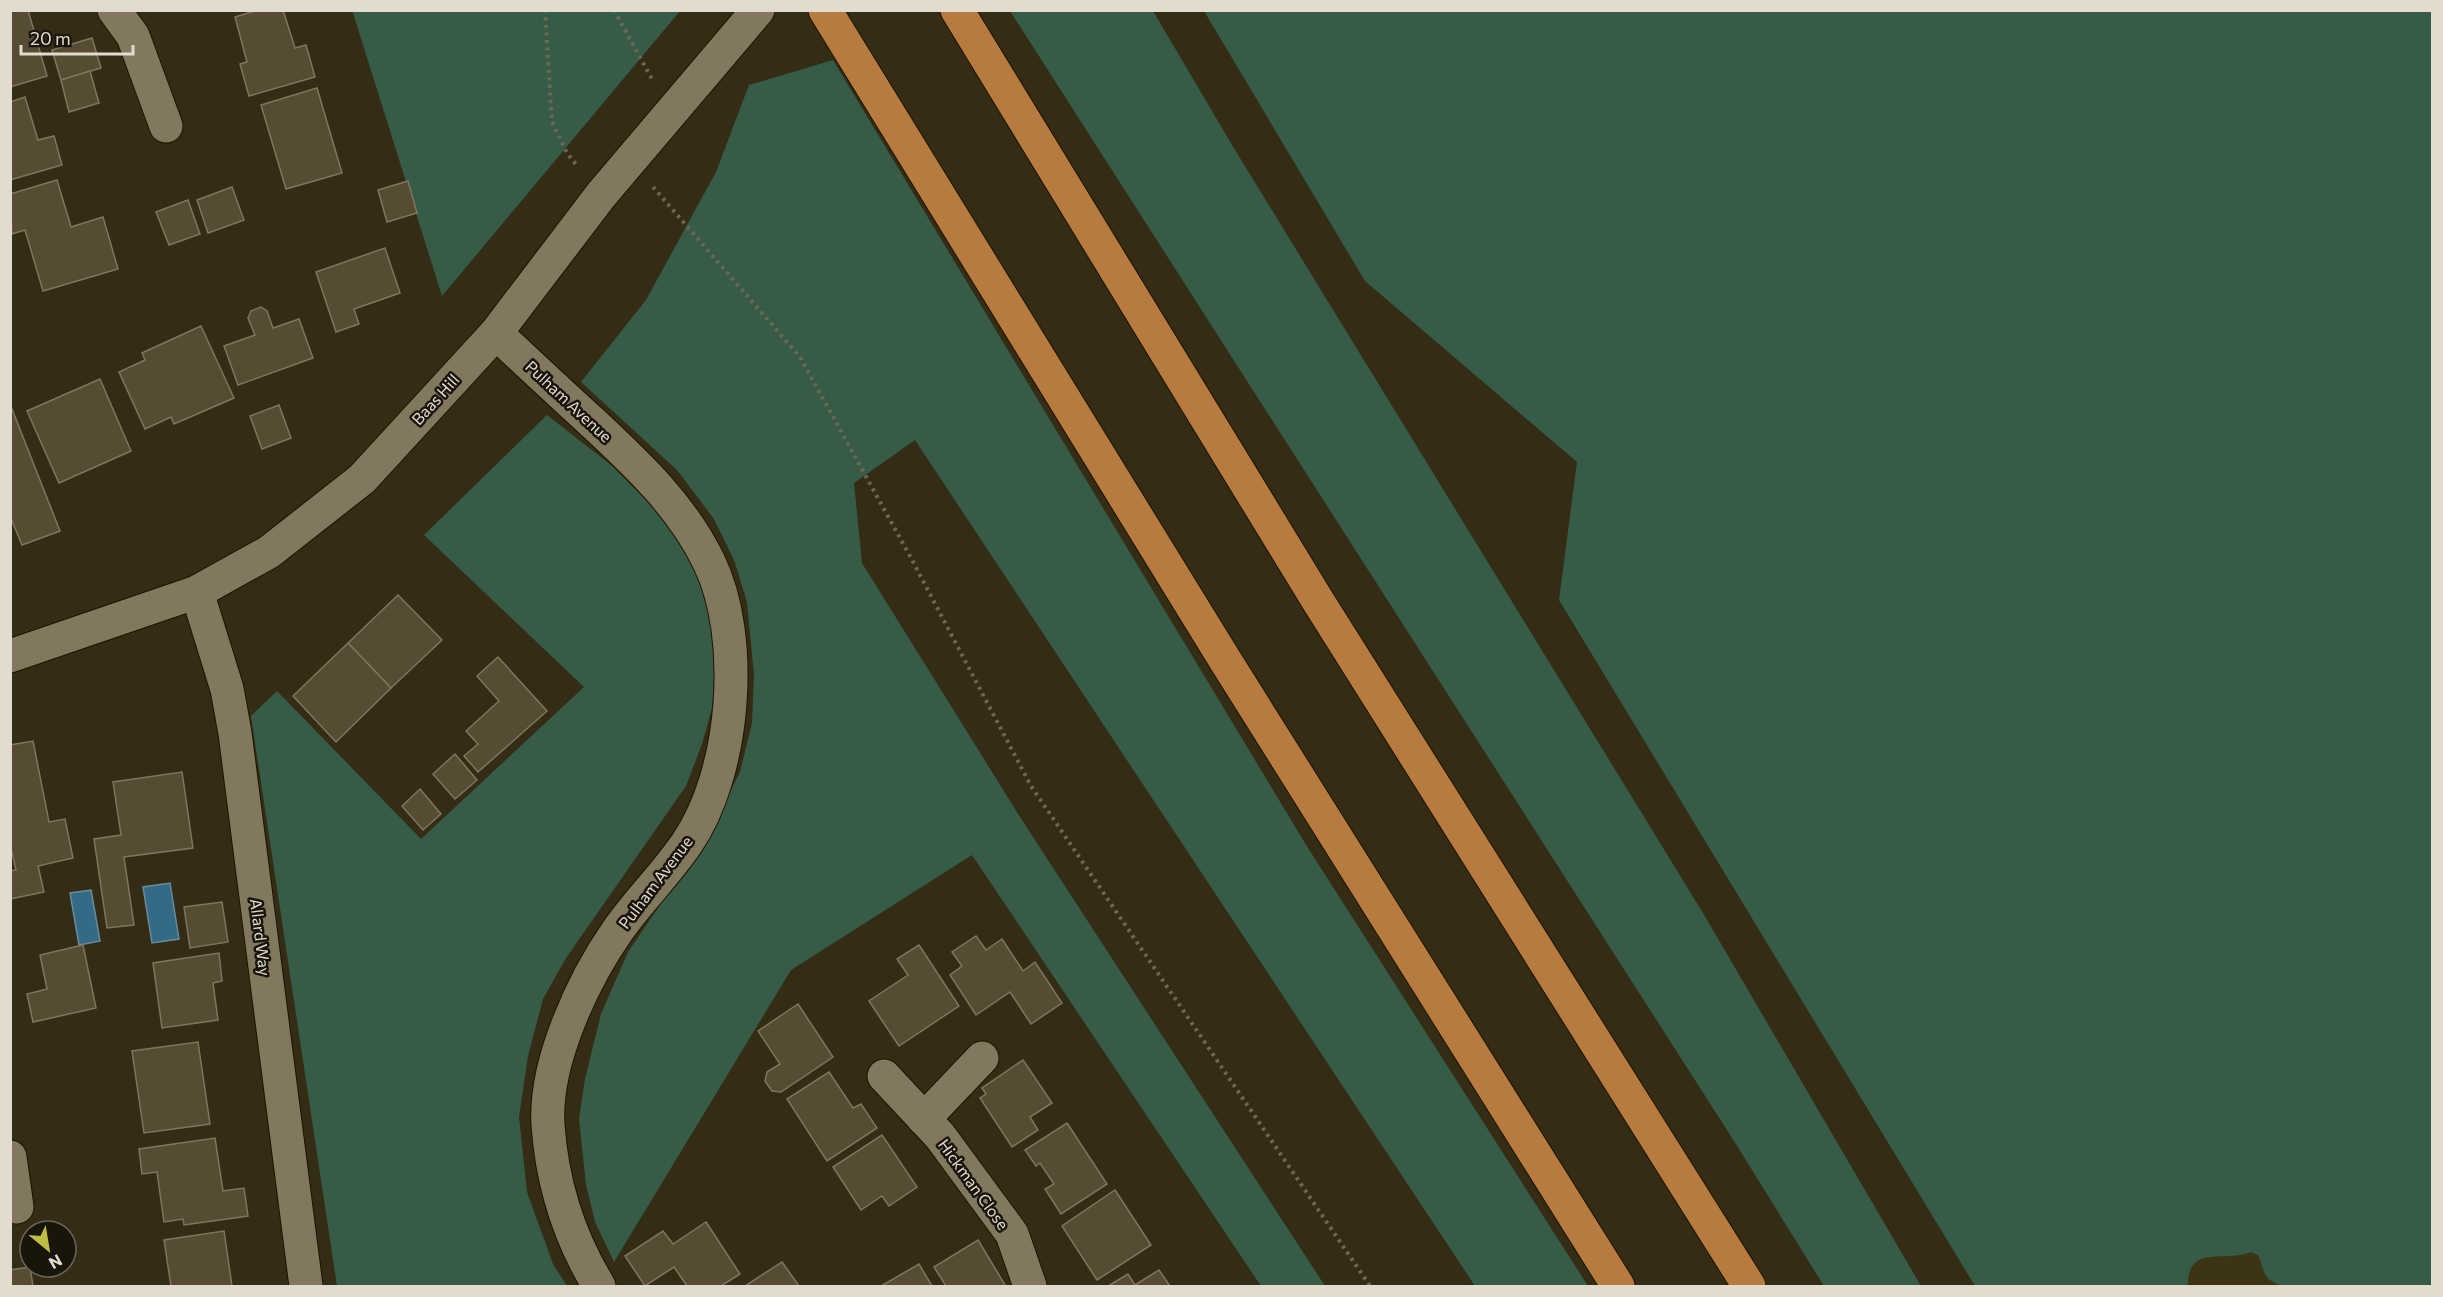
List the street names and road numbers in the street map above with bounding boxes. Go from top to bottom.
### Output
street label: Pulham Avenue [522,356,616,446]
street label: Baas Hill [407,370,463,428]
street label: Pulham Avenue [614,832,696,932]
street label: Allard Way [247,897,275,977]
street label: Hickman Close [935,1135,1013,1233]

